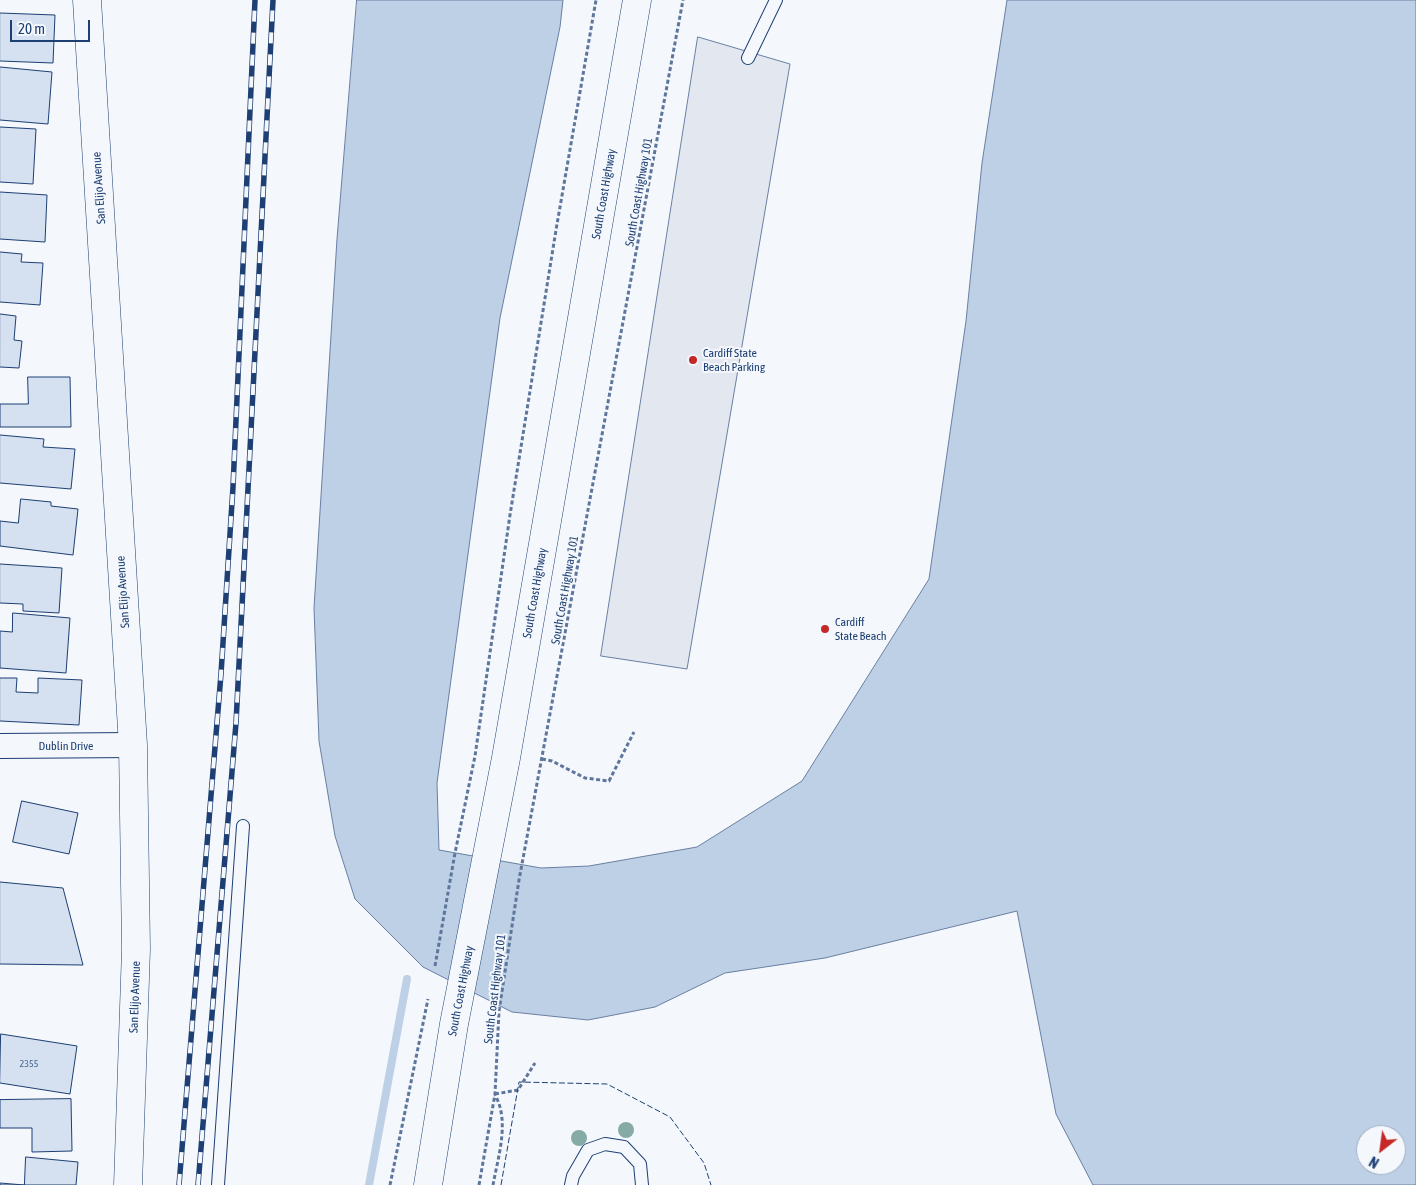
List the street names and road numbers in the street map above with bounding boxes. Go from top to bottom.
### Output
street label: South Coast Highway 101 [622,136,656,248]
street label: South Coast Highway [589,148,619,240]
street label: San Elijo Avenue [89,151,109,225]
street label: South Coast Highway 101 [548,534,582,646]
street label: South Coast Highway [520,547,550,639]
street label: San Elijo Avenue [113,555,133,629]
street label: Dublin Drive [39,739,93,753]
street label: South Coast Highway 101 [481,933,509,1045]
street label: South Coast Highway [445,945,477,1037]
street label: San Elijo Avenue [127,961,143,1033]

